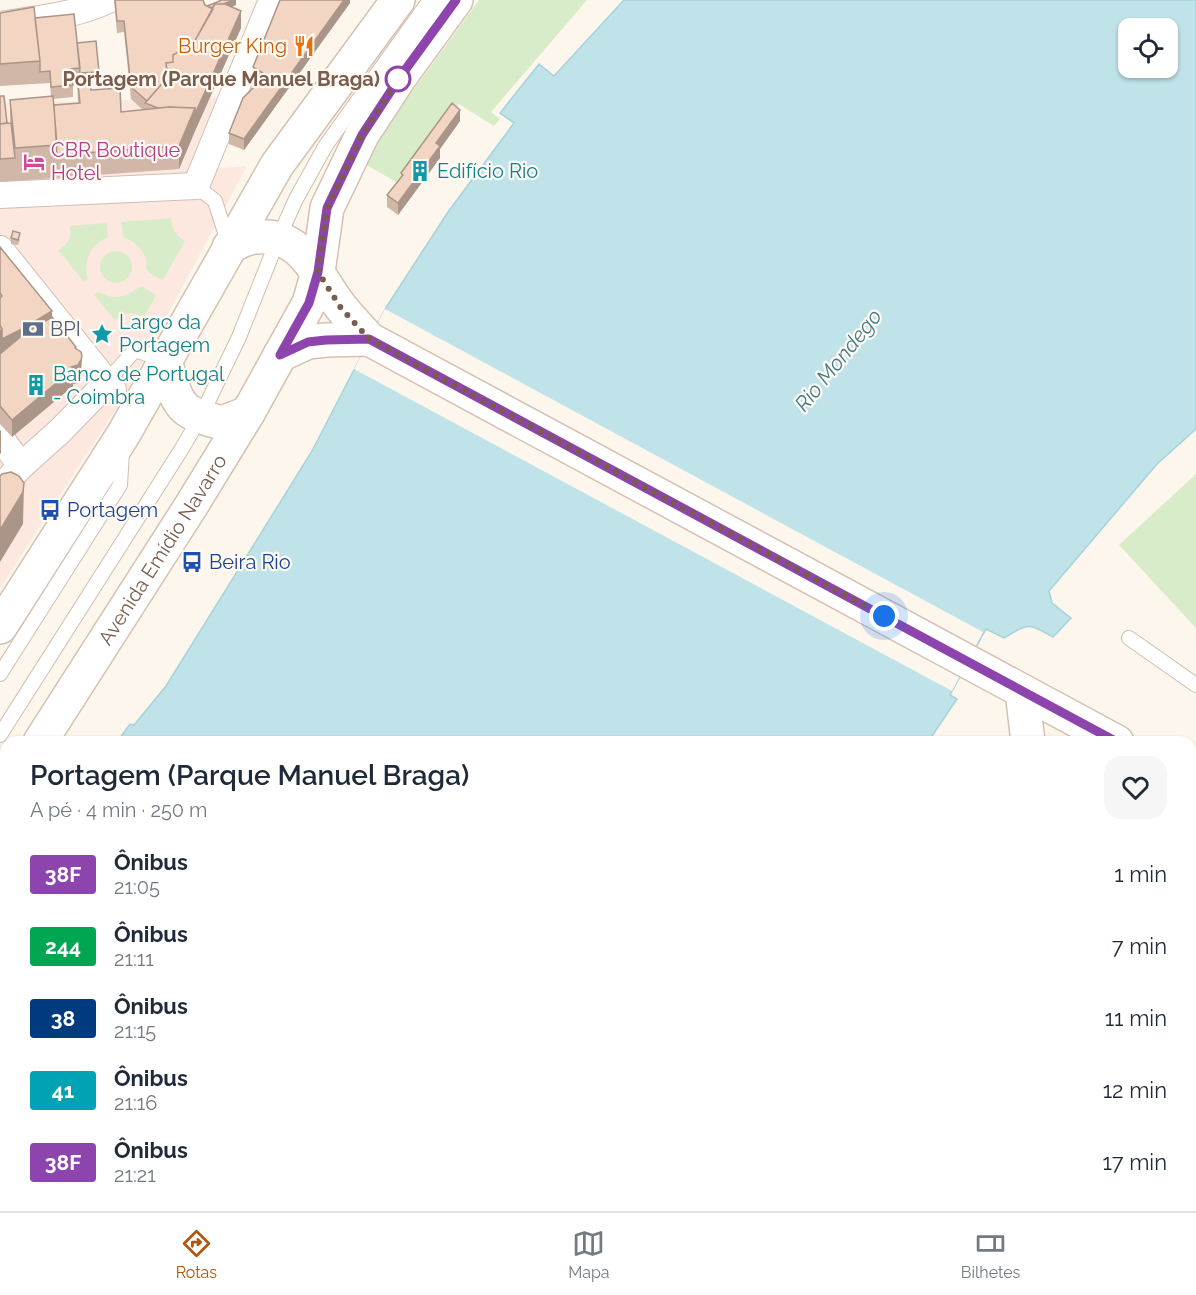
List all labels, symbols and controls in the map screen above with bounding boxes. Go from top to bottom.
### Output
map controls [1118,18,1178,78]
button: locate [1118,18,1178,78]
place label: Burger King [178,34,287,58]
restaurant icon: Burger King [292,34,316,58]
marker: Portagem (Parque Manuel Braga) [385,66,411,92]
place label: Portagem (Parque Manuel Braga) [62,67,380,91]
place label: CBR Boutique Hotel [51,138,181,185]
hotel icon: CBR Boutique Hotel [22,150,46,174]
building icon: Edifício Rio [408,159,432,183]
place label: Edifício Rio [437,159,538,183]
water label: Rio Mondego [789,304,887,416]
place label: Largo da Portagem [119,310,210,357]
bank icon: BPI [21,317,45,341]
place label: BPI [50,317,81,341]
place icon: Largo da Portagem [90,322,114,346]
place label: Banco de Portugal - Coimbra [53,362,225,409]
building icon: Banco de Portugal - Coimbra [24,373,48,397]
street label: Avenida Emídio Navarro [93,450,232,649]
bus stop icon: Portagem [38,498,62,522]
place label: Portagem [67,498,158,522]
bus stop icon: Beira Rio [180,550,204,574]
place label: Beira Rio [209,550,291,574]
your location [869,601,899,631]
button: heart [1104,756,1167,819]
text: Portagem (Parque Manuel Braga) [30,759,469,792]
text: A pé · 4 min · 250 m [30,798,208,822]
text: Ônibus [114,849,188,875]
text: 1 min [1114,861,1167,887]
text: 38F [45,862,81,887]
text: 21:05 [114,875,160,899]
text: Ônibus [114,921,188,947]
text: 7 min [1112,933,1167,959]
text: 244 [45,934,81,959]
text: 21:11 [114,947,154,971]
text: Ônibus [114,993,188,1019]
text: 11 min [1105,1005,1167,1031]
text: 38 [51,1006,75,1031]
text: 21:15 [114,1019,156,1043]
text: Ônibus [114,1065,188,1091]
text: 12 min [1103,1077,1167,1103]
text: 41 [52,1078,74,1103]
text: 21:16 [114,1091,157,1115]
text: Ônibus [114,1137,188,1163]
text: 17 min [1102,1149,1167,1175]
text: 38F [45,1150,81,1175]
text: 21:21 [114,1163,156,1187]
tab: Rotas [176,1227,217,1282]
tab: Mapa [568,1227,610,1282]
tab: Bilhetes [961,1227,1020,1282]

